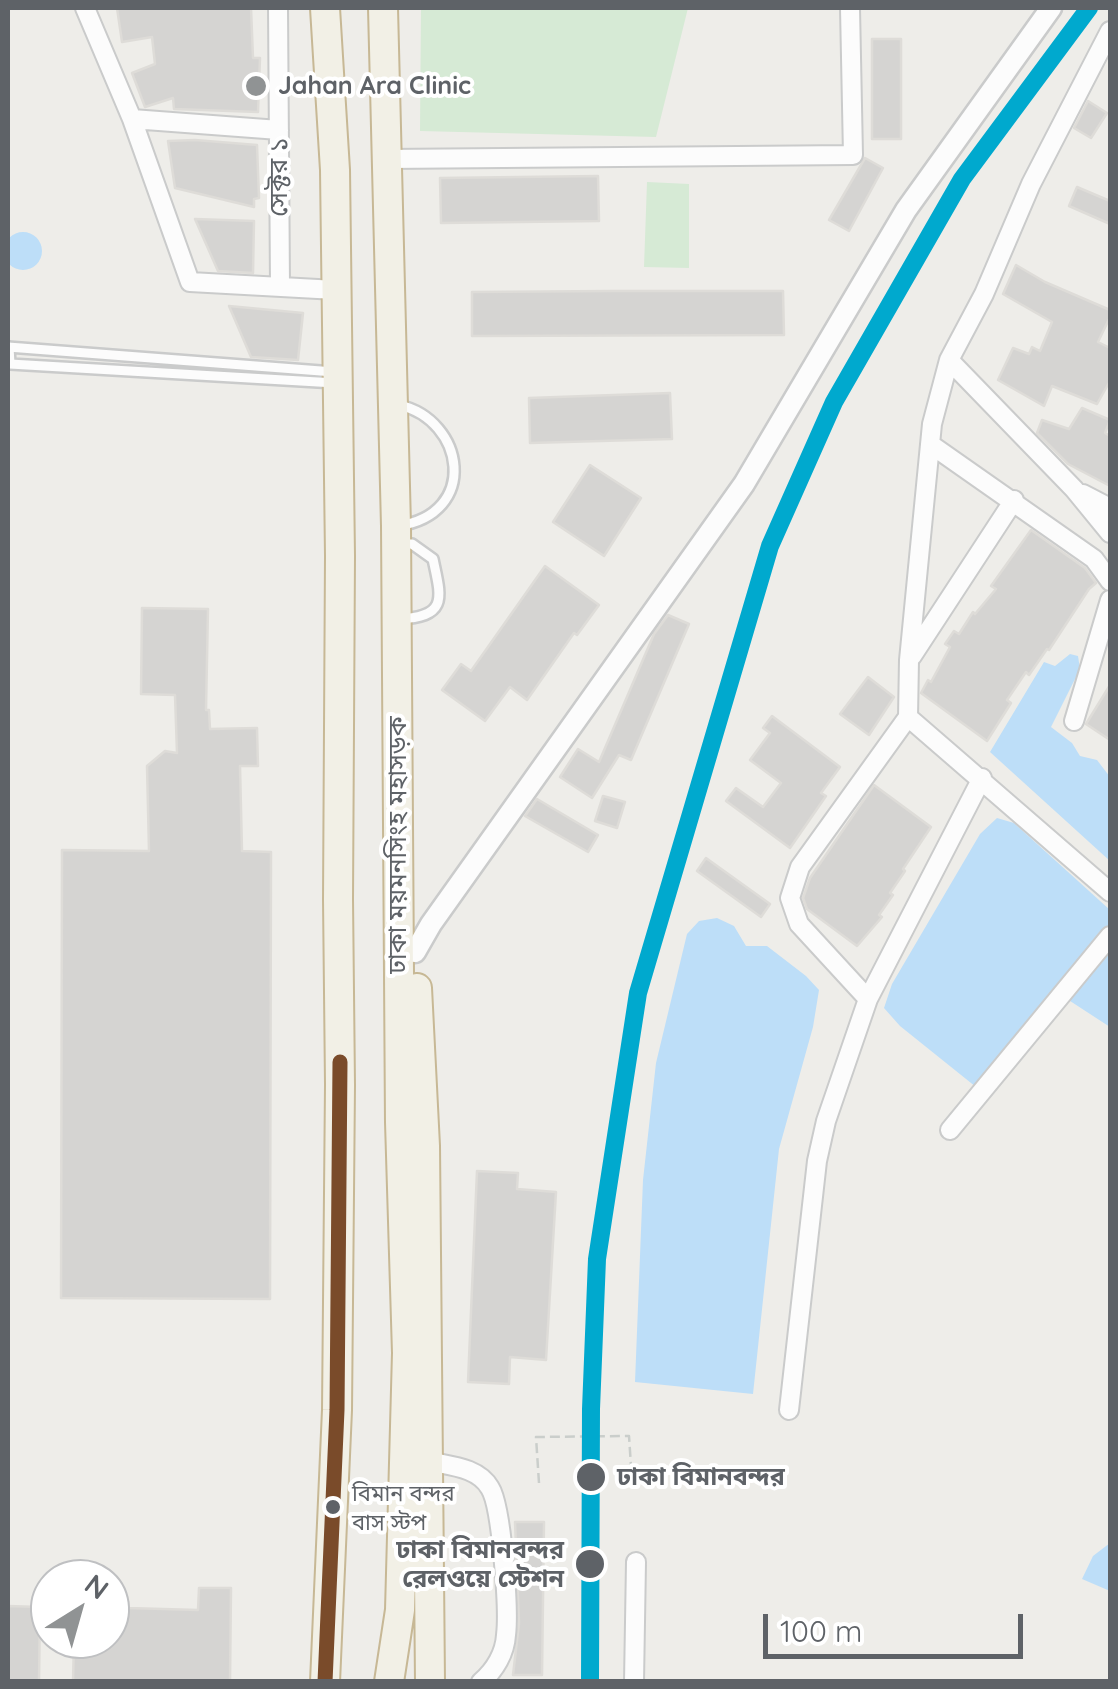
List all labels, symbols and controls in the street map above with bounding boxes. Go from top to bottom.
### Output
place label: Jahan Ara Clinic [278,71,471,101]
marker: Jahan Ara Clinic [243,73,269,99]
street label: সেক্টর ১ [264,137,294,217]
street label: ঢাকা ময়মনসিংহ মহাসড়ক [383,716,413,974]
marker: ঢাকা বিমানবন্দর [574,1460,608,1494]
place label: ঢাকা বিমানবন্দর [617,1462,785,1492]
place label: বিমান বন্দর বাস স্টপ [352,1481,454,1532]
marker: বিমান বন্দর বাস স্টপ [323,1497,343,1517]
place label: ঢাকা বিমানবন্দর রেলওয়ে স্টেশন [396,1535,564,1594]
marker: ঢাকা বিমানবন্দর রেলওয়ে স্টেশন [573,1547,607,1581]
north arrow [30,1559,130,1659]
text: N [78,1566,116,1606]
scale bar [768,1594,1028,1656]
text: 100 m [780,1612,862,1650]

